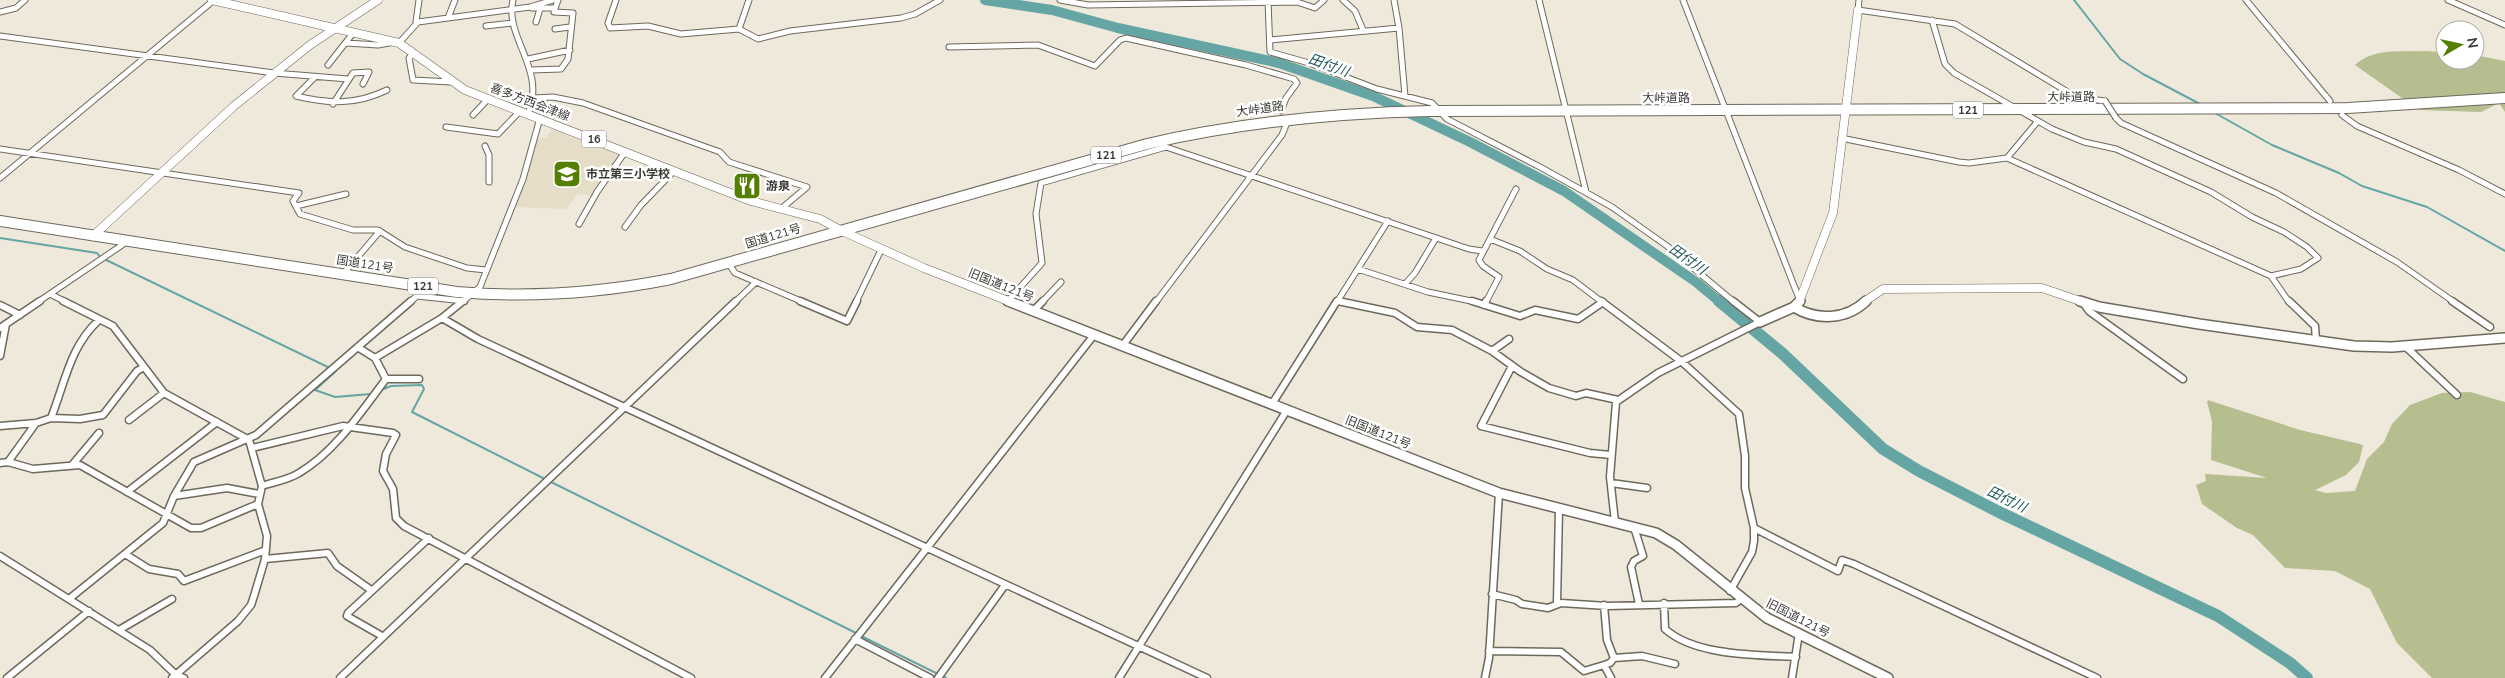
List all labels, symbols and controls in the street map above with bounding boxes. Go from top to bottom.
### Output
north arrow [2435,20,2485,70]
text: N [2462,36,2483,50]
water label: 田付川 [1306,49,1354,82]
street label: 喜多方西会津線 [488,79,572,125]
street label: 大峠道路 [2047,89,2095,105]
street label: 大峠道路 [1642,90,1690,106]
street label: 大峠道路 [1235,98,1285,120]
road number: 121 [1953,102,1983,118]
road number: 16 [582,130,606,148]
road number: 121 [1091,146,1121,164]
school or university icon: 市立第三小学校 [552,159,582,189]
place label: 市立第三小学校 [586,166,670,182]
restaurant icon: 游泉 [732,171,762,201]
place label: 游泉 [766,178,790,194]
street label: 国道121号 [743,220,803,252]
water label: 田付川 [1665,240,1712,280]
street label: 国道121号 [335,252,395,276]
street label: 旧国道121号 [966,265,1036,305]
road number: 121 [408,278,438,294]
street label: 旧国道121号 [1343,412,1413,452]
water label: 田付川 [1984,482,2032,518]
street label: 旧国道121号 [1763,595,1833,641]

